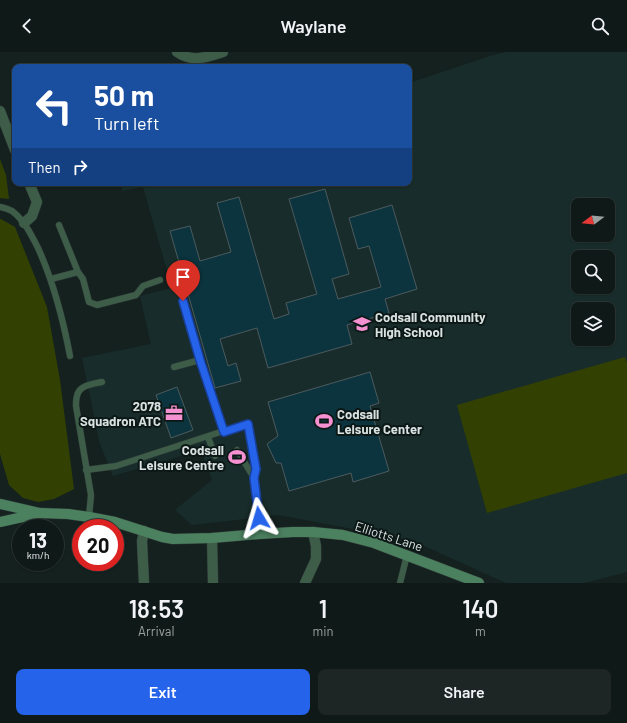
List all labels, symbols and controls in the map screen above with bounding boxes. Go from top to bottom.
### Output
icon: back [16,15,38,37]
text: Waylane [281,15,346,37]
icon: search [589,15,611,37]
text: 50 m [94,78,154,112]
icon: left [28,80,80,132]
text: Turn left [94,112,160,134]
icon: right [69,156,91,178]
text: Then [28,158,61,176]
north arrow [571,198,615,242]
map controls [571,198,615,346]
button: search [571,250,615,294]
pin [166,260,200,301]
icon: arrive [172,266,194,288]
button: layers [571,302,615,346]
place label: Codsall Community High School [375,309,486,340]
school or university icon: Codsall Community High School [352,314,372,334]
place label: 2078 Squadron ATC [80,398,161,429]
office icon: 2078 Squadron ATC [164,403,184,423]
place label: Codsall Leisure Center [337,406,422,437]
sports icon: Codsall Leisure Center [314,411,334,431]
place label: Codsall Leisure Centre [139,442,224,473]
sports icon: Codsall Leisure Centre [227,447,247,467]
position arrow [238,497,280,539]
street label: Elliotts Lane [353,518,425,555]
speed limit sign: 20 [72,519,124,571]
text: 13 [29,528,47,552]
text: km/h [27,549,49,561]
text: 18:53 [129,594,184,623]
text: 1 [319,594,327,623]
text: 140 [462,594,498,623]
text: Arrival [138,623,174,639]
text: min [313,623,334,639]
text: m [475,623,486,639]
button: Exit [16,669,310,715]
button: Share [318,669,611,715]

